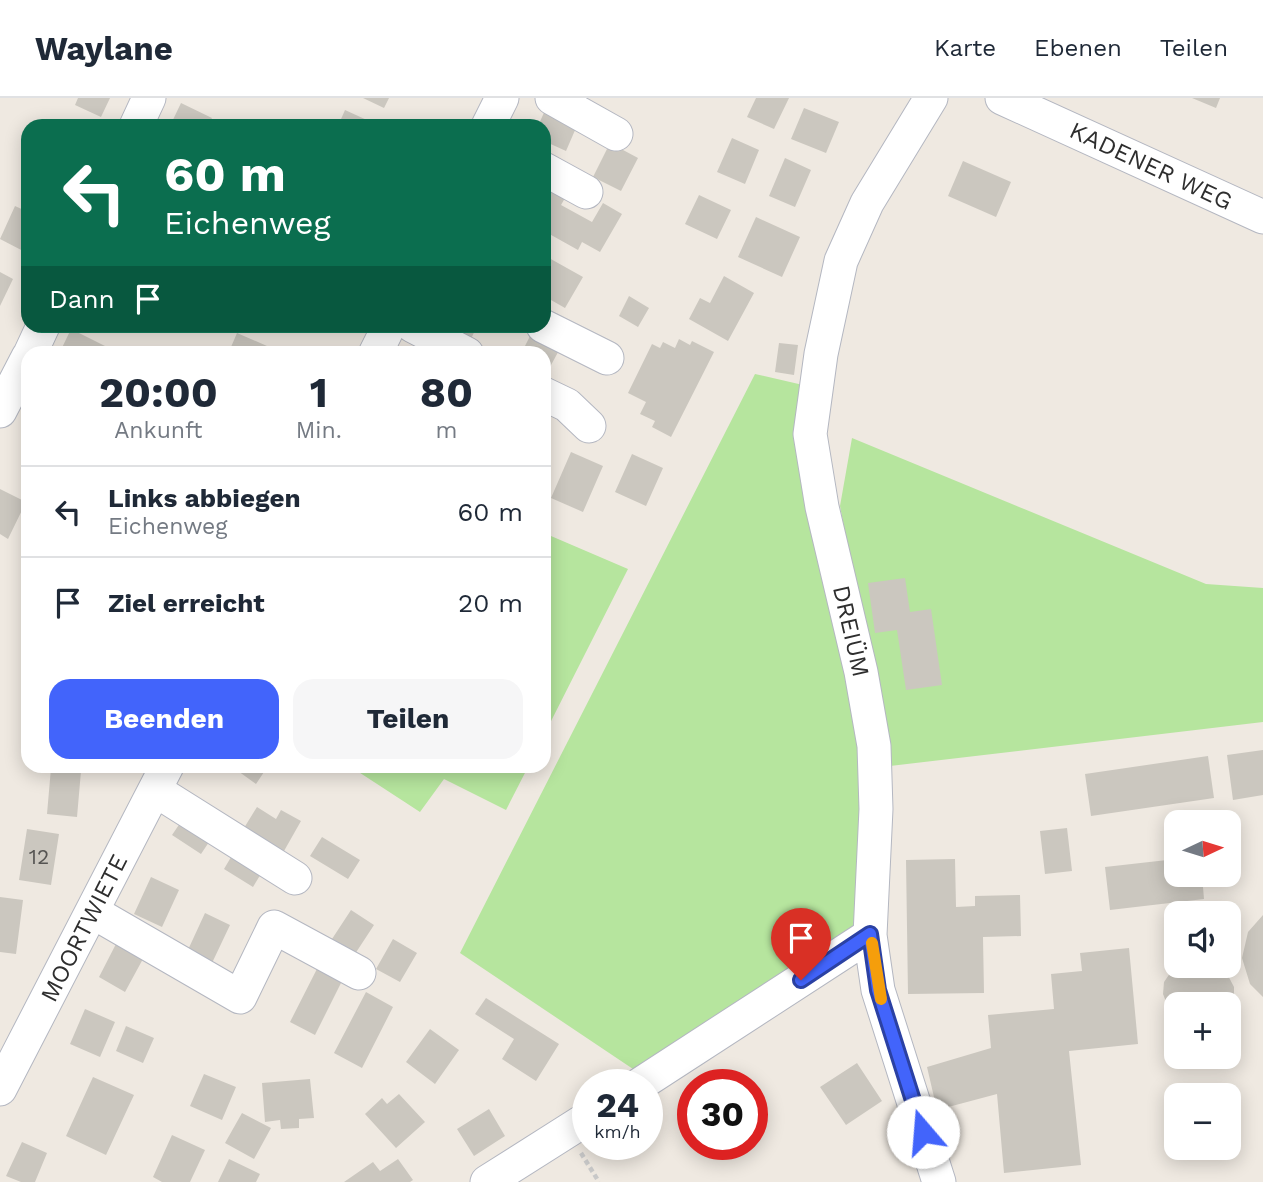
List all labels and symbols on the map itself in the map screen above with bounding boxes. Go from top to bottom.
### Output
street label: KADENER WEG [1065,116,1237,216]
street label: DREIÜM [827,582,875,680]
north arrow [1164,810,1241,887]
house number: 12 [29,844,49,869]
street label: MOORTWIETE [35,850,133,1006]
pin [771,908,831,980]
speed limit sign: 30 [677,1069,768,1160]
position arrow [886,1095,960,1169]

